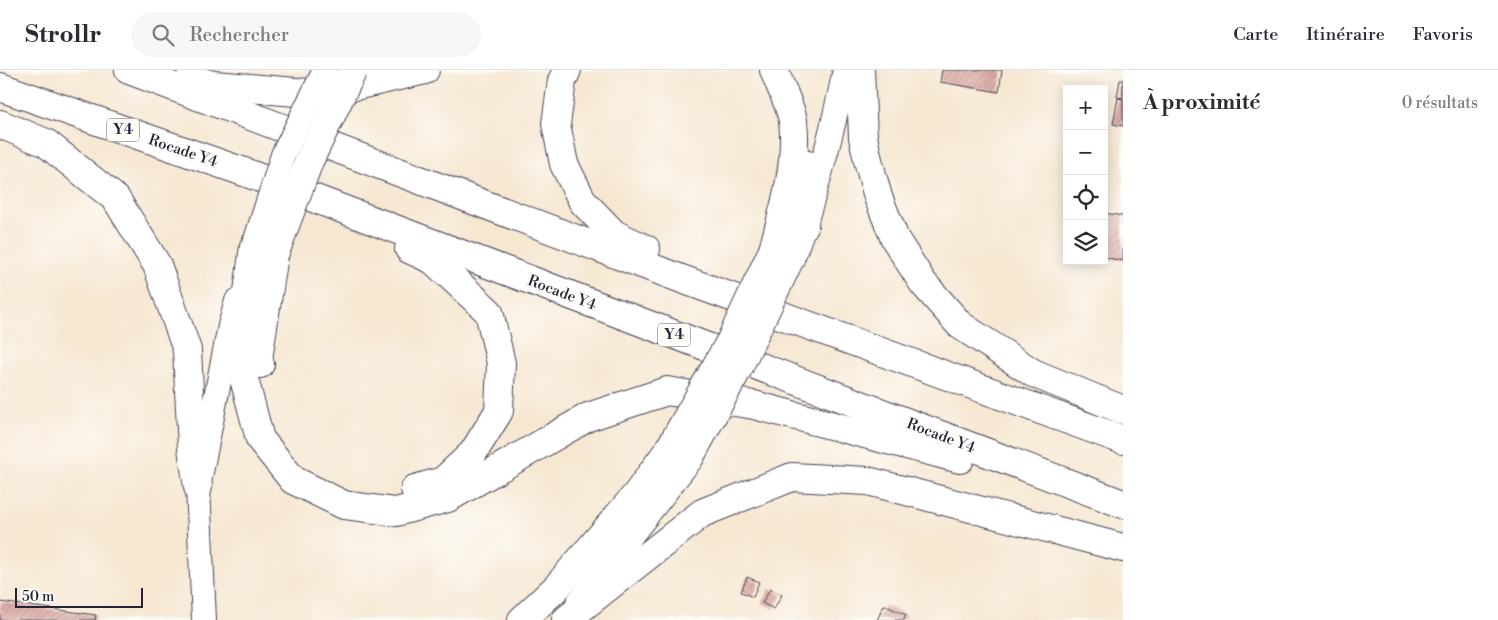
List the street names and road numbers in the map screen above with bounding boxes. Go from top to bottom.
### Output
road number: Y4 [107,118,139,142]
street label: Rocade Y4 [146,130,220,172]
street label: Rocade Y4 [525,271,599,315]
road number: Y4 [658,324,690,346]
street label: Rocade Y4 [904,414,978,458]

